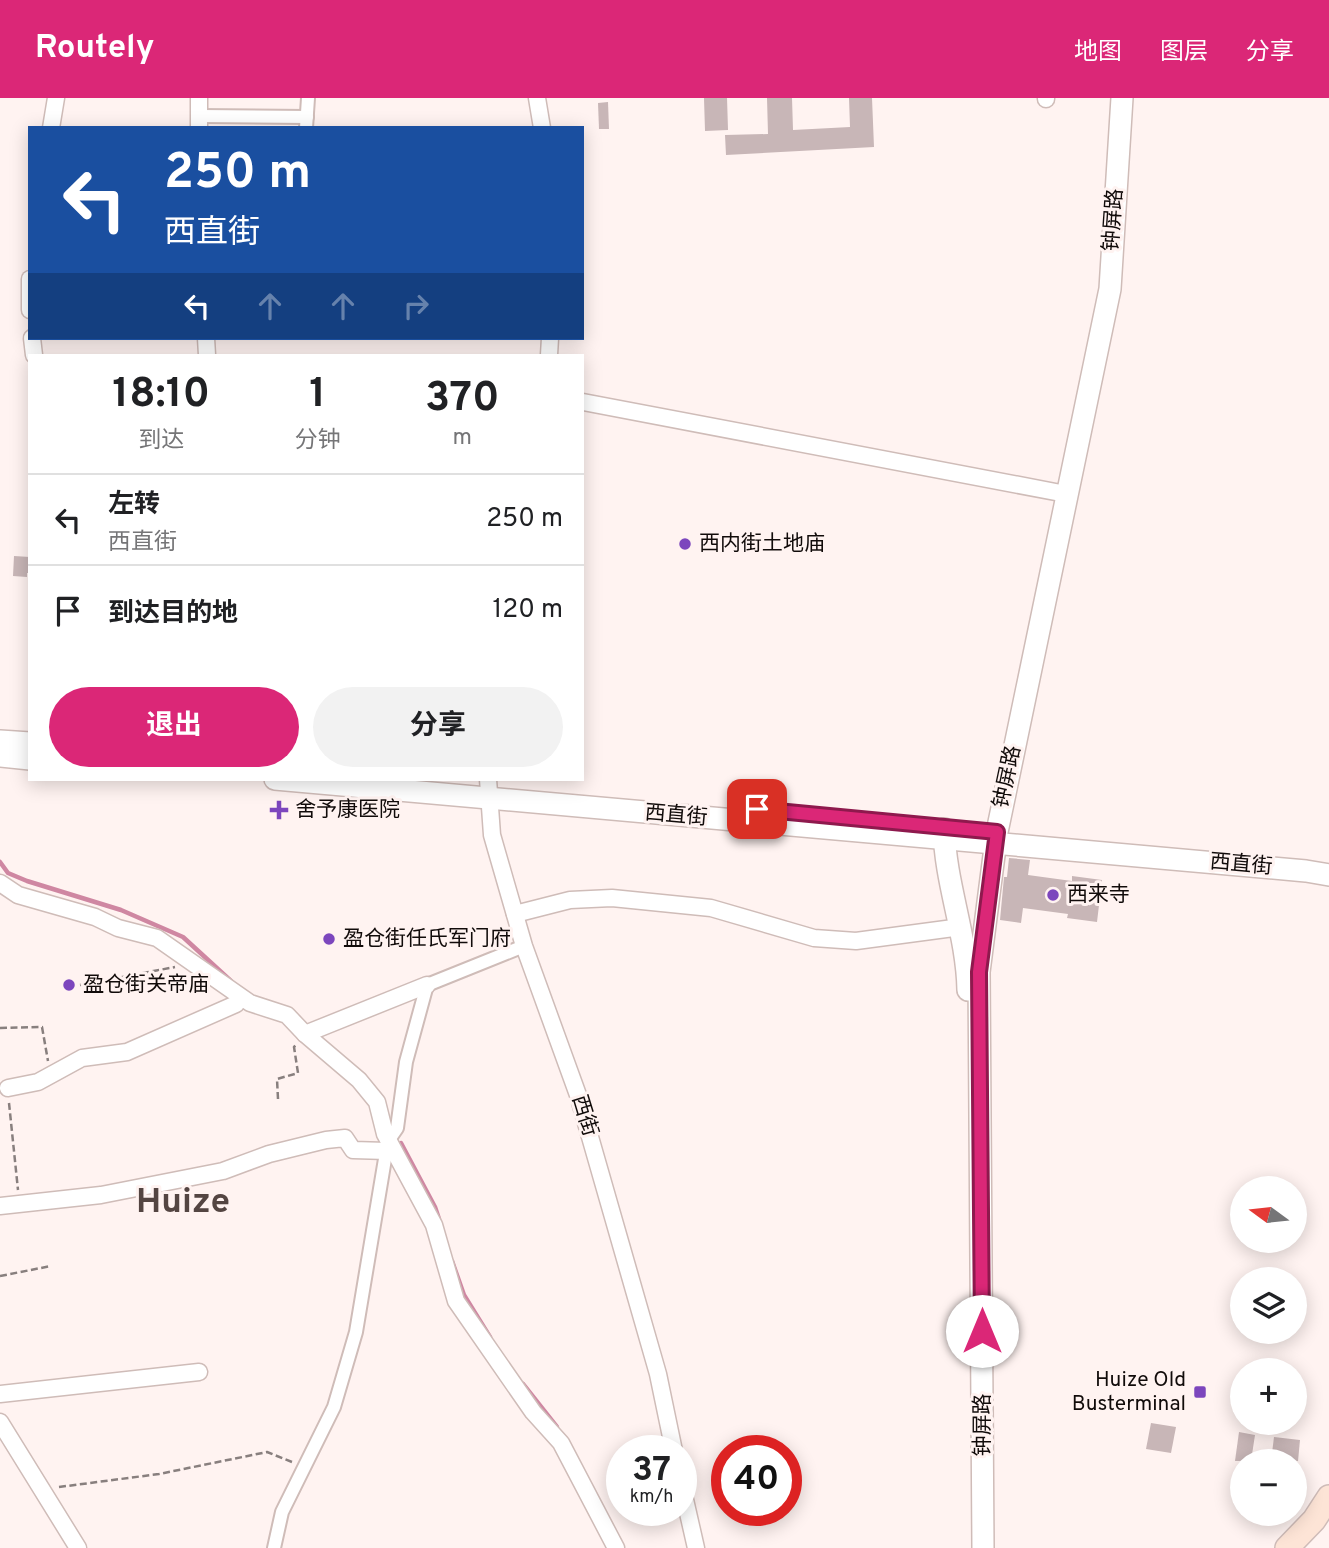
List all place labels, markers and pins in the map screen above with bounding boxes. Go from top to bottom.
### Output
place label: 西内街土地庙 [699,531,825,558]
marker: 西内街土地庙 [677,536,693,552]
pin [727,779,787,839]
place label: 舍予康医院 [295,797,400,824]
marker: 舍予康医院 [269,800,289,820]
place label: 西来寺 [1067,882,1130,909]
marker: 西来寺 [1045,887,1061,903]
place label: 盈仓街任氏军门府 [343,926,511,953]
marker: 盈仓街任氏军门府 [321,931,337,947]
place label: 盈仓街关帝庙 [83,972,209,999]
marker: 盈仓街关帝庙 [61,977,77,993]
place label: Huize Old Busterminal [1072,1367,1186,1418]
marker: Huize Old Busterminal [1192,1384,1208,1400]

